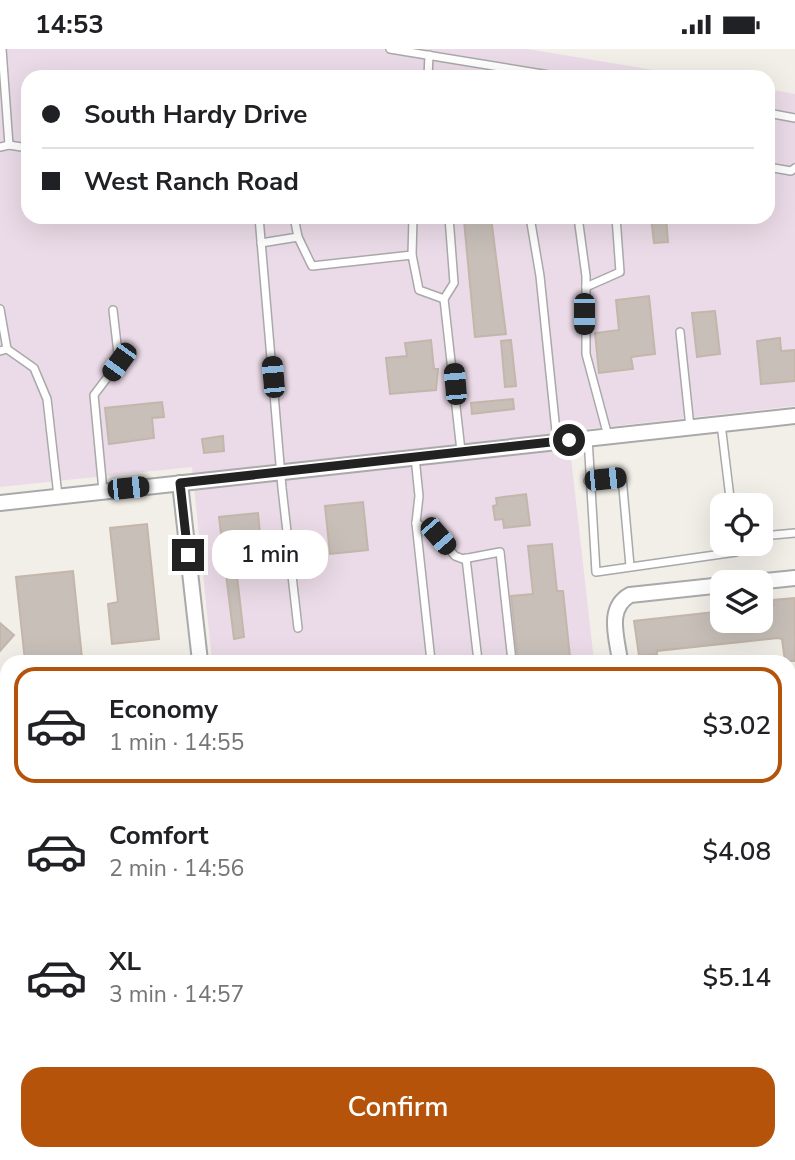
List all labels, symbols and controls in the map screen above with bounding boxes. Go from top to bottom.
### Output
text: 14:53 [35,7,104,42]
text: South Hardy Drive [84,97,307,132]
text: West Ranch Road [84,164,299,199]
car [574,293,595,335]
car [99,339,140,385]
car [261,355,286,399]
car [443,362,468,406]
route start [553,424,585,456]
car [584,466,627,492]
car [107,475,150,501]
map controls [710,493,773,633]
button: locate [710,493,773,556]
car [417,513,460,559]
callout: 1 min [212,531,328,579]
route end [172,539,204,571]
text: 1 min [241,539,299,570]
button: layers [710,570,773,633]
text: Economy [109,692,218,727]
icon: car [25,694,88,757]
text: $3.02 [702,708,771,743]
text: 1 min · 14:55 [109,727,244,758]
text: Comfort [109,818,209,853]
icon: car [25,820,88,883]
text: $4.08 [702,834,771,869]
text: 2 min · 14:56 [109,853,244,884]
text: XL [109,944,141,979]
icon: car [25,946,88,1009]
text: $5.14 [702,960,771,995]
text: 3 min · 14:57 [109,979,244,1010]
button: Confirm [21,1067,775,1147]

